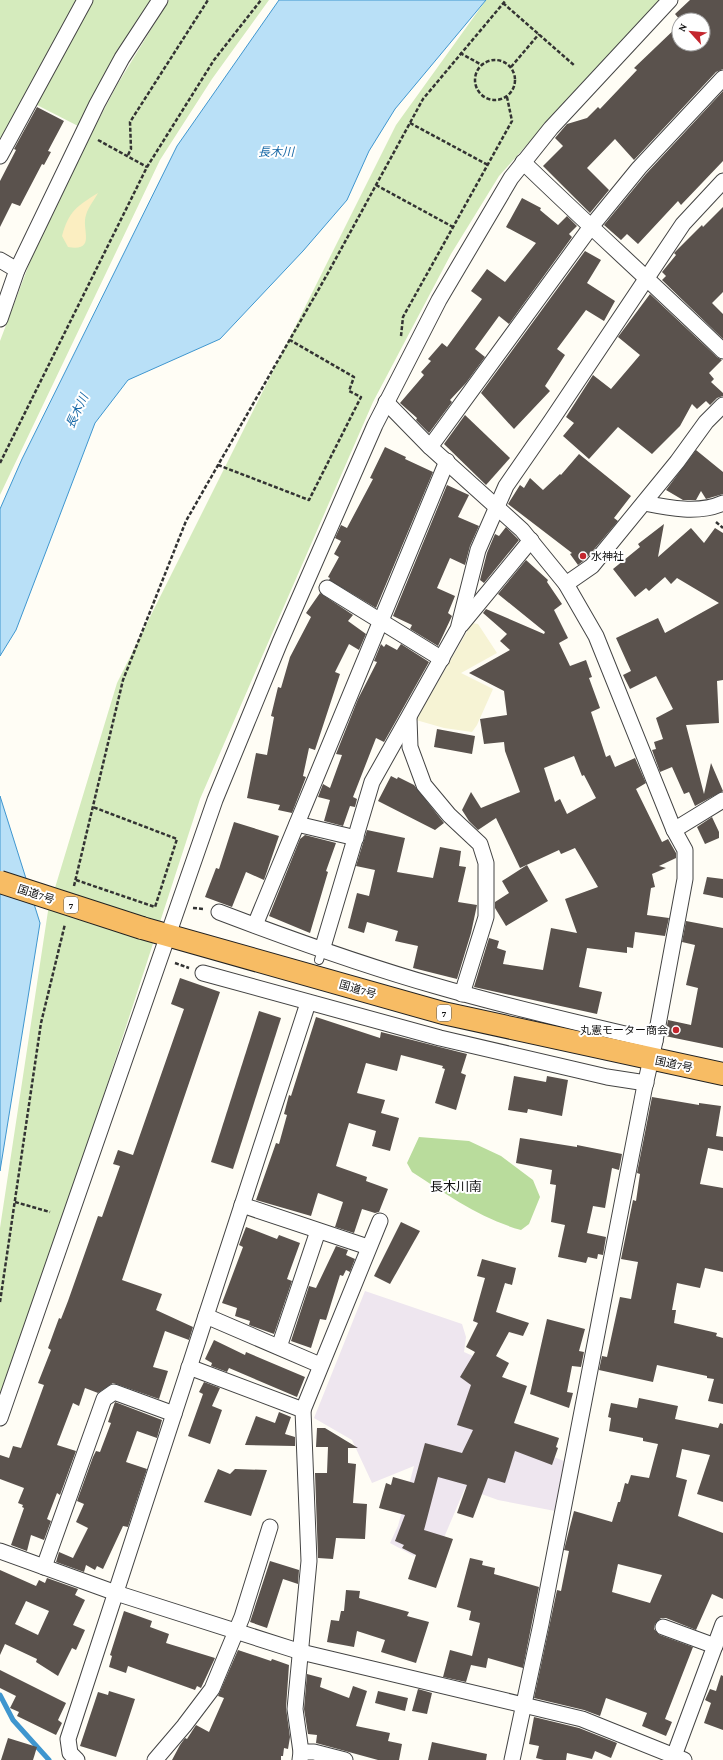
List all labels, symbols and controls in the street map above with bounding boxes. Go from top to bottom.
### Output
north arrow [671,12,711,52]
text: N [675,21,689,34]
water label: 長木川 [258,145,296,159]
water label: 長木川 [63,390,92,430]
place label: 水神社 [591,550,624,562]
marker: 水神社 [578,551,588,561]
street label: 国道7号 [16,882,56,906]
road number: 7 [64,897,78,913]
street label: 国道7号 [338,978,378,1000]
road number: 7 [437,1005,451,1021]
place label: 丸憲モーター商会 [580,1024,668,1036]
marker: 丸憲モーター商会 [671,1025,681,1035]
street label: 国道7号 [654,1054,694,1074]
district label: 長木川南 [430,1179,482,1194]

